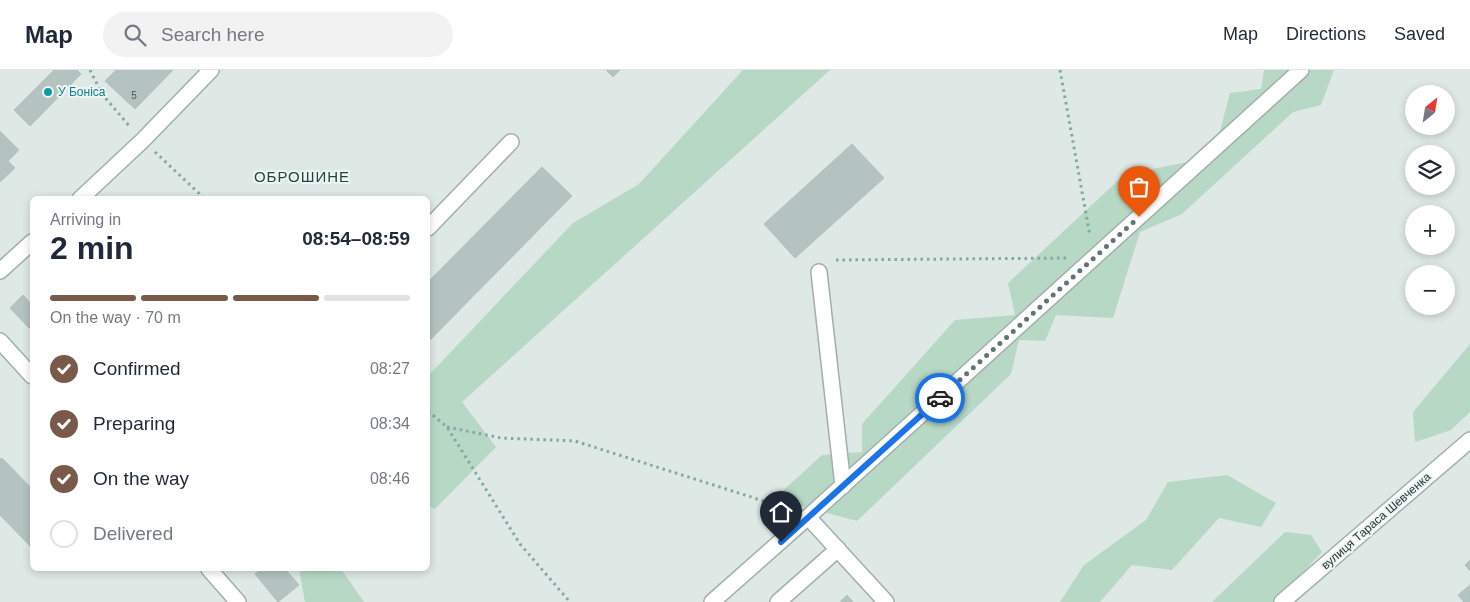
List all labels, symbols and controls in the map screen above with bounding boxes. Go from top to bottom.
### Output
search box [103,12,453,57]
text: Map [25,21,73,48]
icon: search [121,21,149,49]
text: Search here [161,24,265,45]
text: Map [1223,24,1258,44]
text: Directions [1286,24,1366,44]
text: Saved [1394,24,1445,44]
place label: У Боніса [58,85,106,99]
north arrow [1405,85,1455,135]
map controls [1405,85,1455,315]
marker: У Боніса [42,86,54,98]
house number: 5 [131,90,137,101]
button: layers [1405,145,1455,195]
pin [1118,166,1160,217]
district label: ОБРОШИНЕ [254,168,350,185]
icon: bag [1125,173,1153,201]
button: + [1405,205,1455,255]
text: Arriving in [50,211,121,228]
text: 08:54–08:59 [302,228,410,249]
text: 2 min [50,230,134,266]
button: − [1405,265,1455,315]
text: On the way · 70 m [50,309,181,326]
icon: check [50,355,78,383]
text: Confirmed [93,358,181,379]
text: 08:27 [370,360,410,377]
courier [915,373,965,423]
icon: car [926,384,954,412]
icon: check [50,410,78,438]
text: Preparing [93,413,175,434]
text: 08:34 [370,415,410,432]
icon: check [50,465,78,493]
text: On the way [93,468,189,489]
street label: вулиця Тараса Шевченка [1318,469,1434,572]
text: 08:46 [370,470,410,487]
pin [760,491,802,542]
icon: home [767,498,795,526]
text: Delivered [93,523,173,544]

